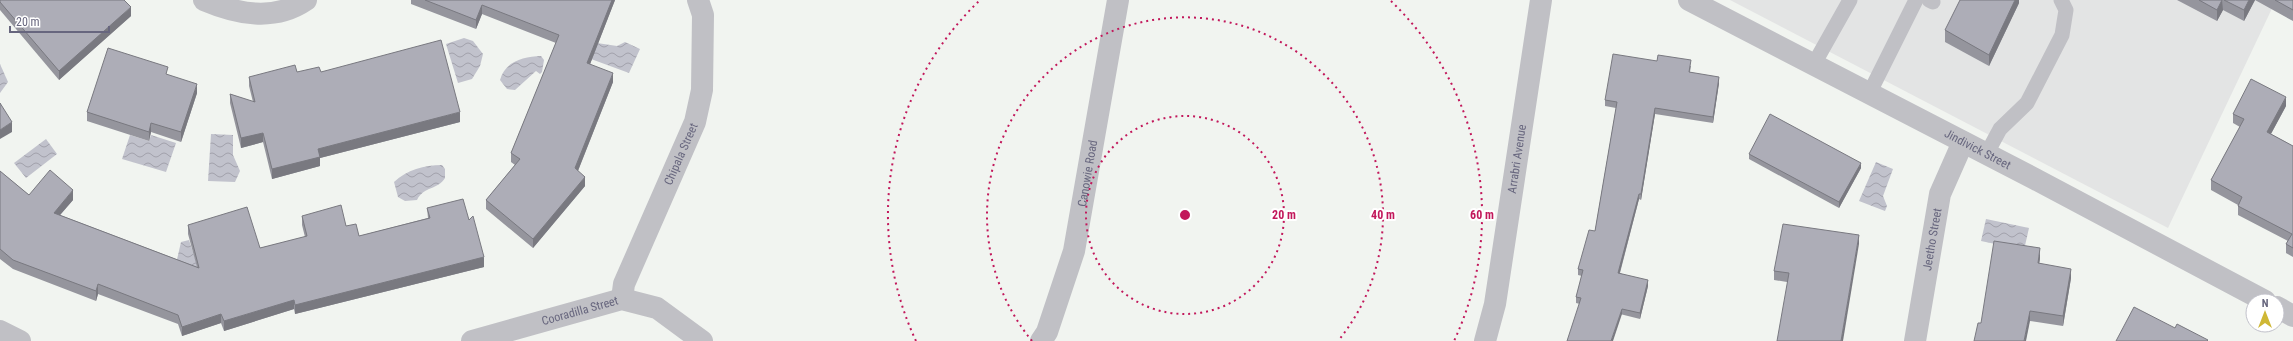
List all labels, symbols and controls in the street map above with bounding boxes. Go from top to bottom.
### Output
scale bar [10,8,109,34]
text: 20 m [16,15,40,29]
street label: Chipala Street [661,120,701,187]
street label: Arrabri Avenue [1505,123,1529,194]
street label: Jindivick Street [1942,126,2014,173]
street label: Canowie Road [1075,139,1100,208]
street label: Jeetho Street [1920,207,1945,272]
centre of rings [1178,208,1192,222]
text: 20 m [1272,208,1296,222]
text: 40 m [1371,208,1395,222]
text: 60 m [1470,208,1494,222]
street label: Cooradilla Street [540,293,620,328]
north arrow [2245,293,2285,333]
text: N [2262,297,2269,310]

